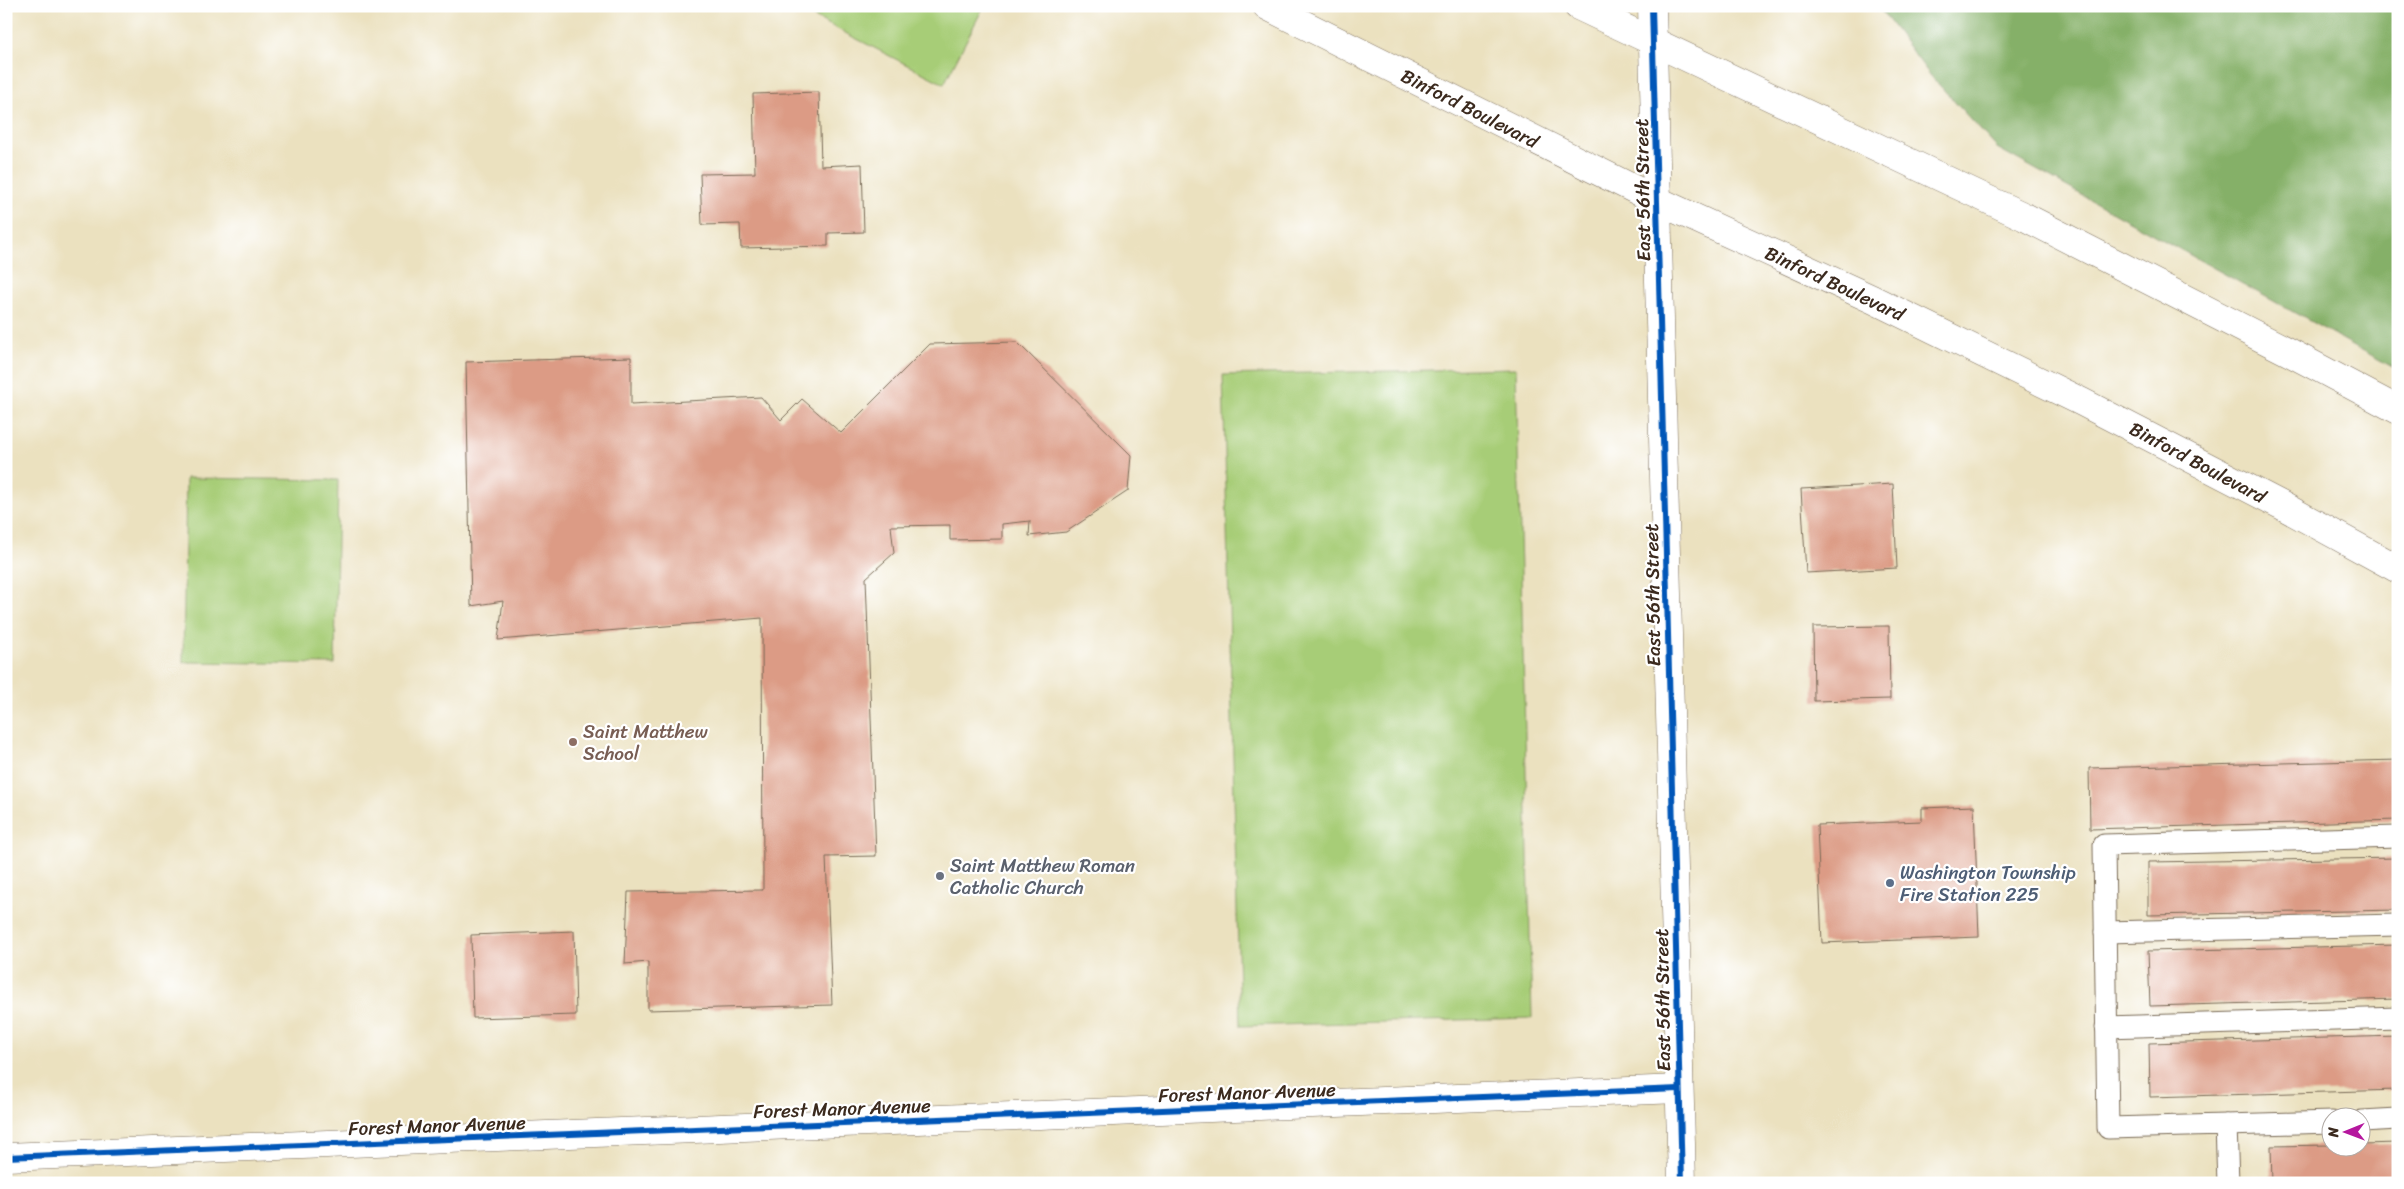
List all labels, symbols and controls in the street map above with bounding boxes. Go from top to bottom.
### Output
street label: Binford Boulevard [1395,59,1545,158]
street label: East 56th Street [1625,118,1660,262]
street label: Binford Boulevard [1759,237,1911,331]
street label: Binford Boulevard [2123,412,2273,513]
street label: East 56th Street [1635,523,1670,667]
place label: Saint Matthew School [583,715,708,770]
marker: Saint Matthew School [567,736,579,748]
place label: Saint Matthew Roman Catholic Church [950,849,1135,904]
place label: Washington Township Fire Station 225 [1900,856,2076,911]
marker: Saint Matthew Roman Catholic Church [934,870,946,882]
marker: Washington Township Fire Station 225 [1884,877,1896,889]
street label: East 56th Street [1645,928,1680,1072]
street label: Forest Manor Avenue [1158,1073,1337,1112]
street label: Forest Manor Avenue [753,1089,932,1128]
street label: Forest Manor Avenue [348,1106,527,1145]
north arrow [2322,1106,2372,1156]
text: N [2321,1127,2346,1138]

